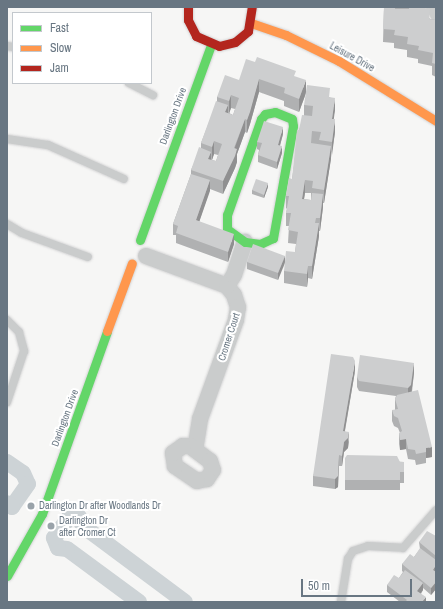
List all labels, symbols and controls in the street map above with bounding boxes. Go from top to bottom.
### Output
legend [12,12,152,84]
text: Fast [50,20,69,36]
text: Slow [50,40,71,56]
street label: Leisure Drive [328,40,376,74]
text: Jam [50,60,69,76]
street label: Darlington Drive [157,86,189,146]
street label: Cromer Court [216,312,242,362]
street label: Darlington Drive [49,388,81,448]
place label: Darlington Dr after Woodlands Dr [39,500,161,512]
marker: Darlington Dr after Woodlands Dr [26,501,36,511]
place label: Darlington Dr after Cromer Ct [59,514,115,538]
marker: Darlington Dr after Cromer Ct [46,521,56,531]
scale bar [303,571,414,597]
text: 50 m [308,578,330,594]

